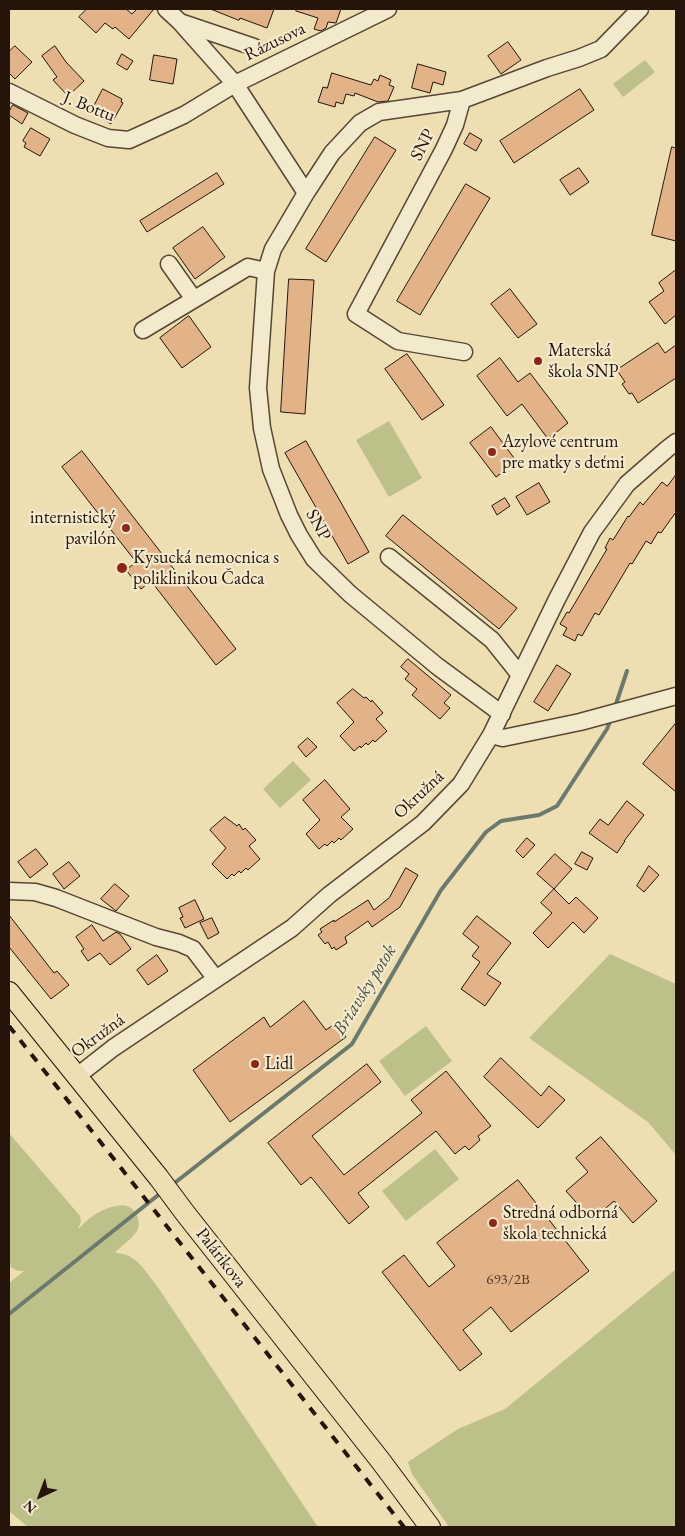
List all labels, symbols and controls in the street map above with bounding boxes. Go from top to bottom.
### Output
street label: Rázusova [241,18,309,66]
street label: J. Bottu [60,87,118,127]
street label: SNP [406,126,440,164]
place label: Materská škola SNP [548,340,619,382]
marker: Materská škola SNP [532,355,544,367]
place label: Azylové centrum pre matky s deťmi [502,431,624,474]
marker: Azylové centrum pre matky s deťmi [486,446,498,458]
street label: SNP [301,506,335,544]
place label: internistický pavilón [30,507,116,550]
marker: internistický pavilón [120,522,132,534]
place label: Kysucká nemocnica s poliklinikou Čadca [133,547,279,590]
marker: Kysucká nemocnica s poliklinikou Čadca [115,561,129,575]
street label: Okružná [389,766,449,824]
water label: Briavsky potok [328,941,402,1039]
street label: Okružná [67,1009,129,1063]
place label: Lidl [265,1053,293,1075]
marker: Lidl [249,1058,261,1070]
place label: Stredná odborná škola technická [503,1202,618,1244]
marker: Stredná odborná škola technická [487,1217,499,1229]
street label: Palárikova [191,1224,251,1292]
house number: 693/2B [486,1271,530,1289]
north arrow [15,1471,65,1521]
text: N [19,1497,40,1517]

